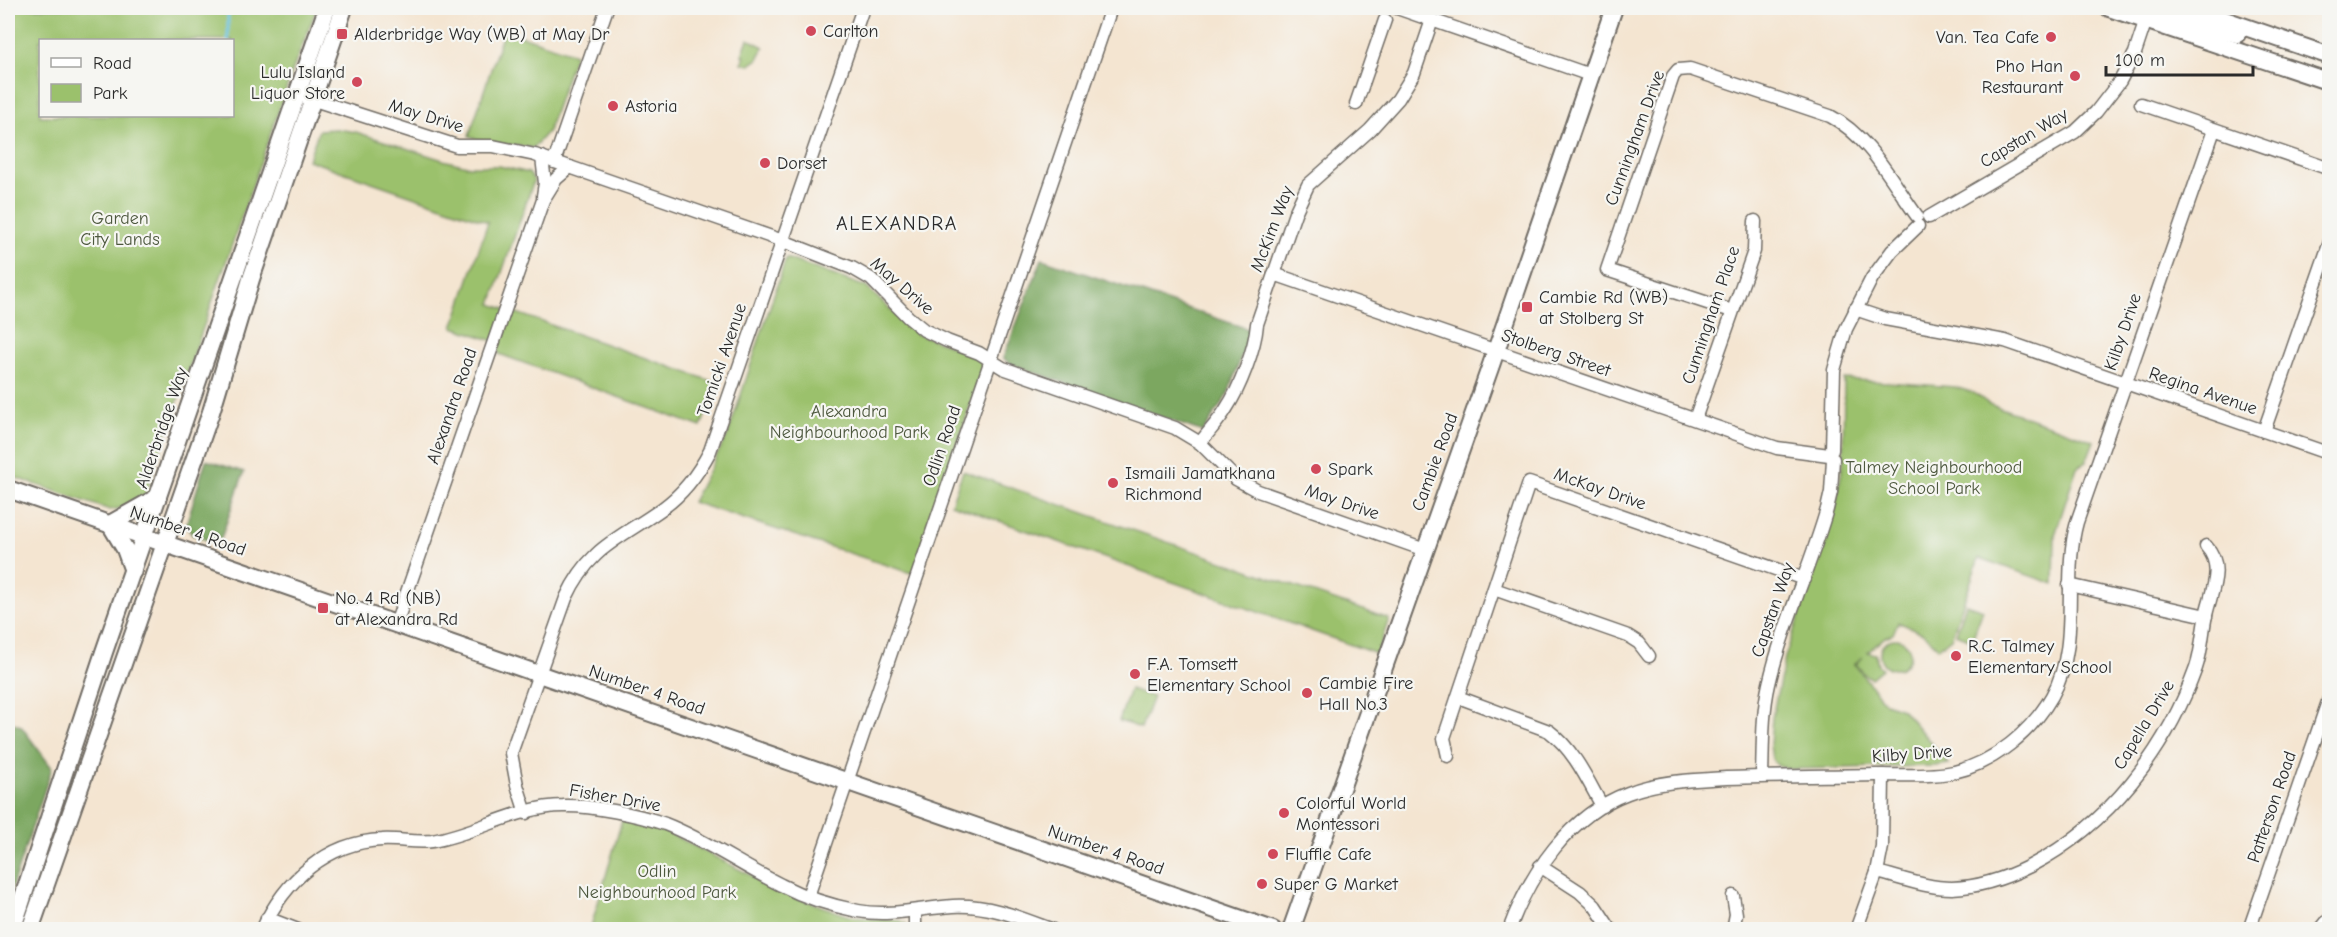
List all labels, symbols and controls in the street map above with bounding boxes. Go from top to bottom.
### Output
place label: Carlton [823,21,879,42]
place label: Alderbridge Way (WB) at May Dr [354,24,610,45]
marker: Carlton [804,24,818,38]
marker: Alderbridge Way (WB) at May Dr [335,27,349,41]
place label: Van. Tea Cafe [1936,27,2039,48]
marker: Van. Tea Cafe [2044,30,2058,44]
legend [39,39,234,117]
scale bar [2106,39,2253,77]
text: 100 m [2115,50,2165,71]
text: Road [93,53,132,74]
place label: Pho Han Restaurant [1982,56,2064,98]
place label: Lulu Island Liquor Store [251,62,345,104]
street label: Cunningham Drive [1601,68,1669,208]
marker: Pho Han Restaurant [2068,69,2082,83]
marker: Lulu Island Liquor Store [350,75,364,89]
text: Park [93,83,128,104]
street label: May Drive [386,95,466,137]
place label: Astoria [625,96,678,117]
marker: Astoria [606,99,620,113]
street label: Capstan Way [1976,103,2073,172]
place label: Dorset [777,153,827,174]
marker: Dorset [758,156,772,170]
street label: McKim Way [1246,182,1298,275]
park label: Garden City Lands [80,208,160,250]
district label: ALEXANDRA [836,212,958,235]
street label: Cunningham Place [1678,243,1744,387]
street label: May Drive [866,253,938,319]
place label: Cambie Rd (WB) at Stolberg St [1539,287,1668,329]
street label: Kilby Drive [2100,291,2146,373]
marker: Cambie Rd (WB) at Stolberg St [1520,300,1534,314]
street label: Tomicki Avenue [693,301,751,419]
street label: Stolberg Street [1499,325,1614,382]
street label: Alexandra Road [422,345,482,467]
street label: Regina Avenue [2146,363,2260,419]
street label: Alderbridge Way [131,364,193,491]
park label: Alexandra Neighbourhood Park [770,401,928,443]
street label: Odlin Road [918,403,966,489]
street label: Cambie Road [1408,410,1462,514]
park label: Talmey Neighbourhood School Park [1846,457,2022,499]
place label: Spark [1328,459,1373,480]
marker: Spark [1309,462,1323,476]
place label: Ismaili Jamatkhana Richmond [1125,463,1276,505]
street label: McKay Drive [1551,463,1649,515]
marker: Ismaili Jamatkhana Richmond [1106,476,1120,490]
street label: May Drive [1302,480,1382,524]
street label: Number 4 Road [127,501,249,561]
street label: Capstan Way [1747,559,1799,660]
place label: No. 4 Rd (NB) at Alexandra Rd [335,588,458,630]
marker: No. 4 Rd (NB) at Alexandra Rd [316,601,330,615]
place label: R.C. Talmey Elementary School [1968,636,2112,678]
marker: R.C. Talmey Elementary School [1949,649,1963,663]
place label: F.A. Tomsett Elementary School [1147,654,1291,696]
street label: Number 4 Road [586,660,708,720]
marker: F.A. Tomsett Elementary School [1128,667,1142,681]
place label: Cambie Fire Hall No.3 [1319,673,1413,715]
street label: Capella Drive [2109,676,2179,774]
marker: Cambie Fire Hall No.3 [1300,686,1314,700]
street label: Kilby Drive [1871,741,1953,767]
street label: Patterson Road [2243,749,2301,865]
street label: Fisher Drive [568,780,662,816]
place label: Colorful World Montessori [1296,793,1406,835]
marker: Colorful World Montessori [1277,806,1291,820]
street label: Number 4 Road [1045,820,1167,880]
place label: Fluffle Cafe [1285,844,1372,865]
marker: Fluffle Cafe [1266,847,1280,861]
park label: Odlin Neighbourhood Park [578,861,736,903]
place label: Super G Market [1274,874,1399,895]
marker: Super G Market [1255,877,1269,891]

